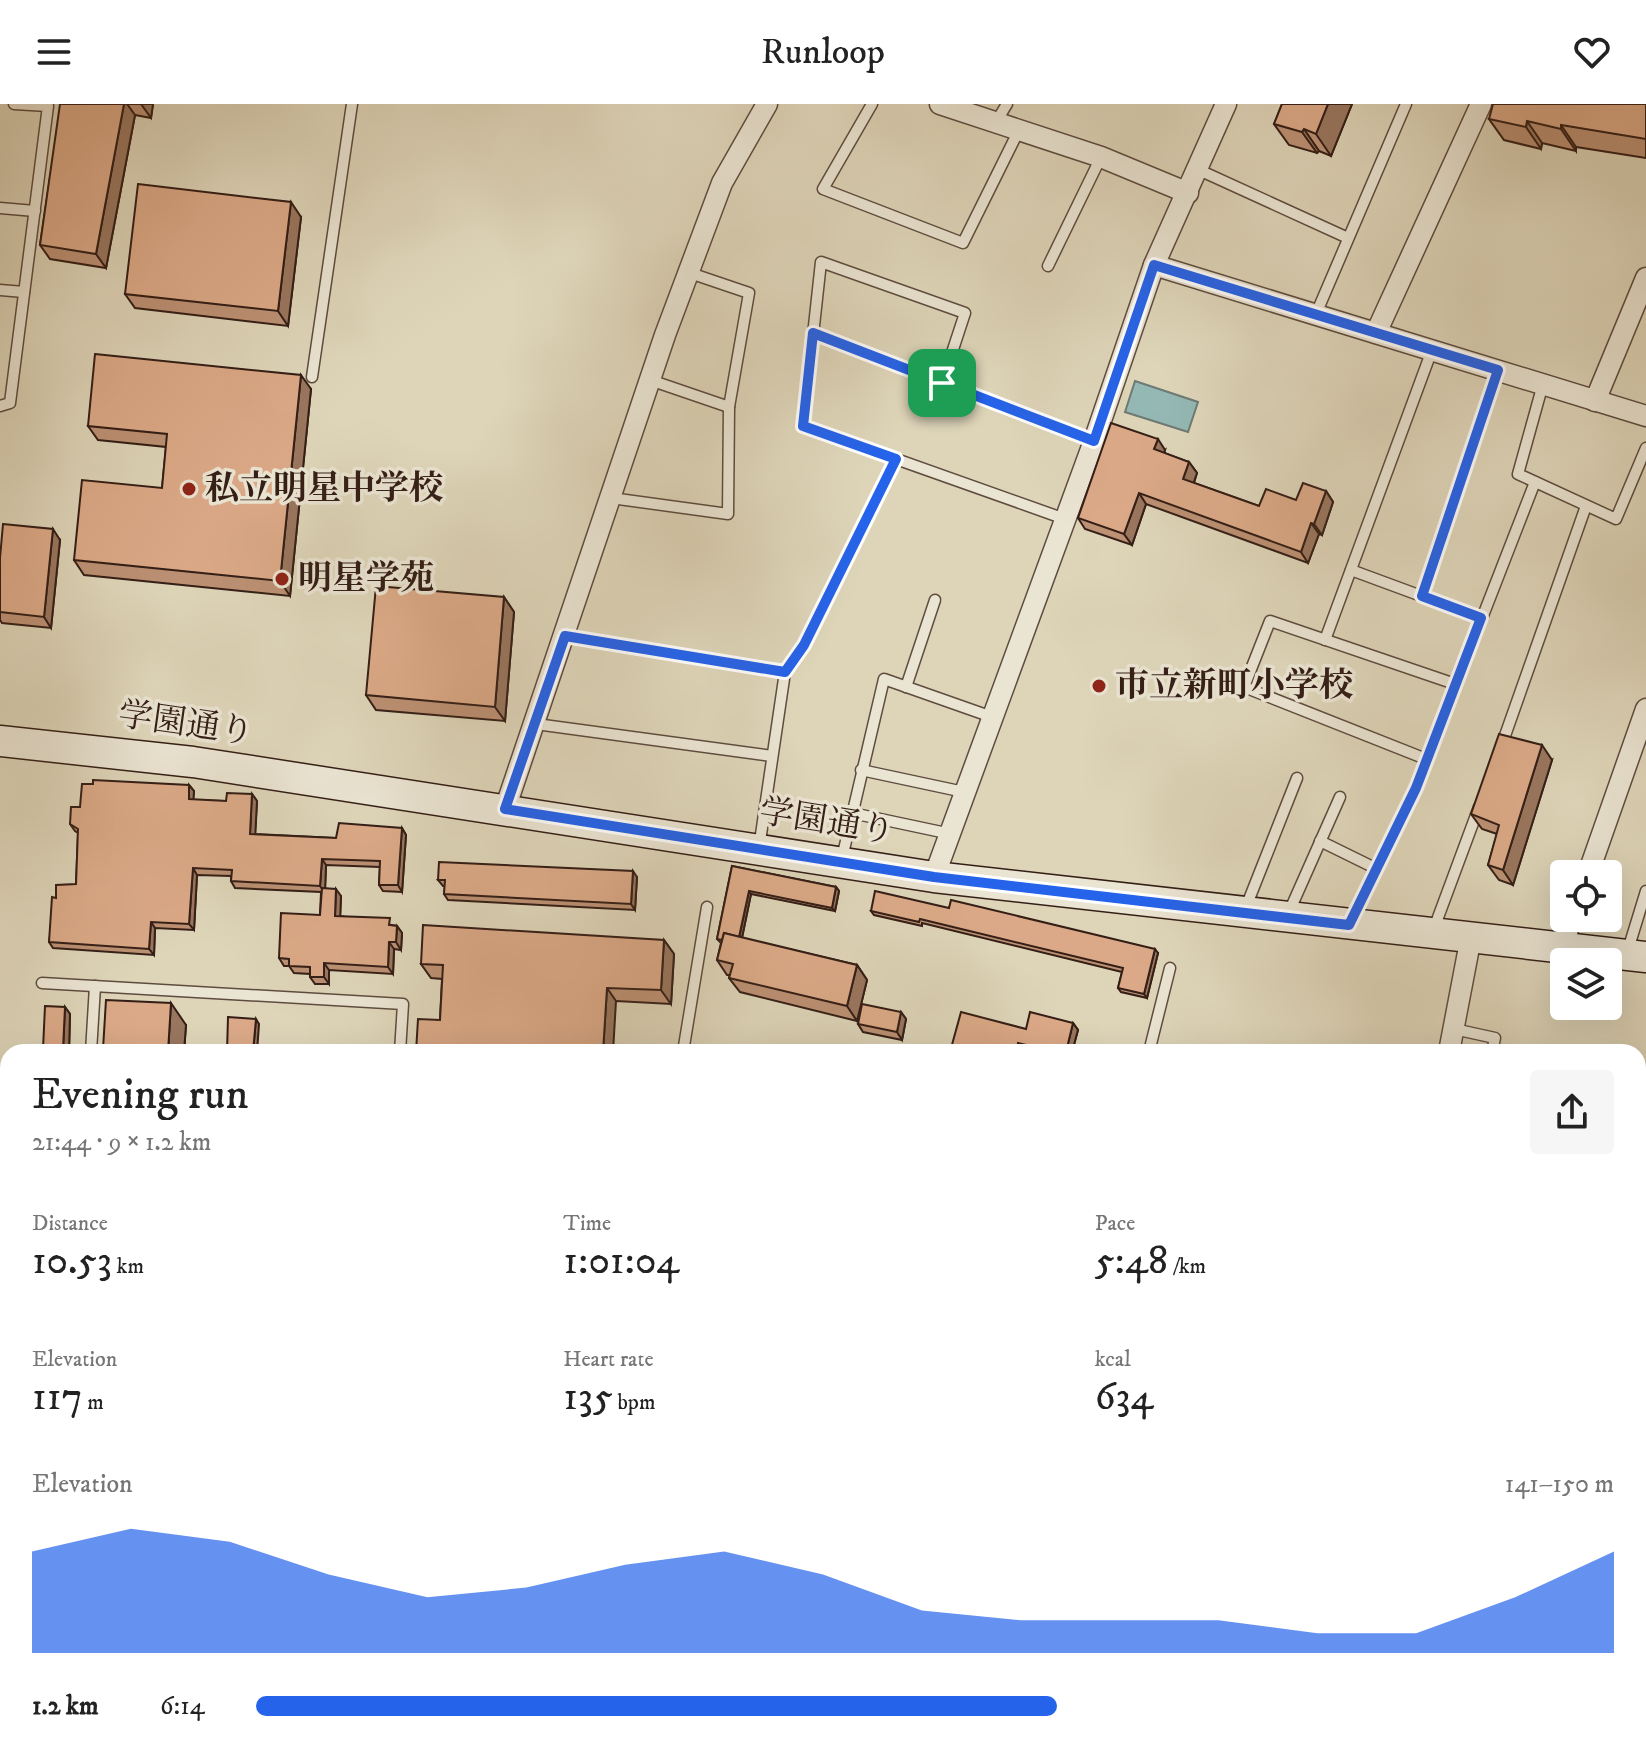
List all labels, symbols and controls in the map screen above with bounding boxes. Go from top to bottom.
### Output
icon: menu [32,30,76,74]
text: Runloop [761,30,885,75]
icon: heart [1570,30,1614,74]
pin [908,349,976,417]
icon: arrive [920,361,964,405]
place label: 私立明星中学校 [205,468,443,510]
marker: 私立明星中学校 [180,480,198,498]
place label: 明星学苑 [298,558,434,600]
marker: 明星学苑 [273,570,291,588]
place label: 市立新町小学校 [1115,665,1353,707]
marker: 市立新町小学校 [1090,677,1108,695]
street label: 学園通り [116,694,256,754]
street label: 学園通り [757,791,897,853]
map controls [1550,860,1622,1020]
button: locate [1550,860,1622,932]
button: layers [1550,948,1622,1020]
text: Evening run [32,1068,249,1123]
button: share [1530,1070,1614,1154]
text: 21:44 · 9 × 1.2 km [32,1126,211,1159]
text: Distance [32,1210,108,1237]
text: Time [563,1210,611,1237]
text: Pace [1095,1210,1135,1237]
text: 10.53 [32,1237,112,1287]
text: 1:01:04 [563,1237,679,1287]
text: 5:48 [1095,1237,1168,1287]
text: km [112,1253,144,1280]
text: /km [1168,1253,1206,1280]
text: Elevation [32,1346,117,1373]
text: Heart rate [563,1346,654,1373]
text: kcal [1095,1346,1131,1373]
text: 117 [32,1373,82,1423]
text: 135 [563,1373,613,1423]
text: 634 [1095,1373,1153,1423]
text: m [82,1389,104,1416]
text: bpm [613,1389,655,1416]
text: Elevation [32,1468,133,1501]
text: 141–150 m [1505,1468,1614,1501]
text: 1.2 km [32,1690,98,1723]
text: 6:14 [160,1690,205,1723]

